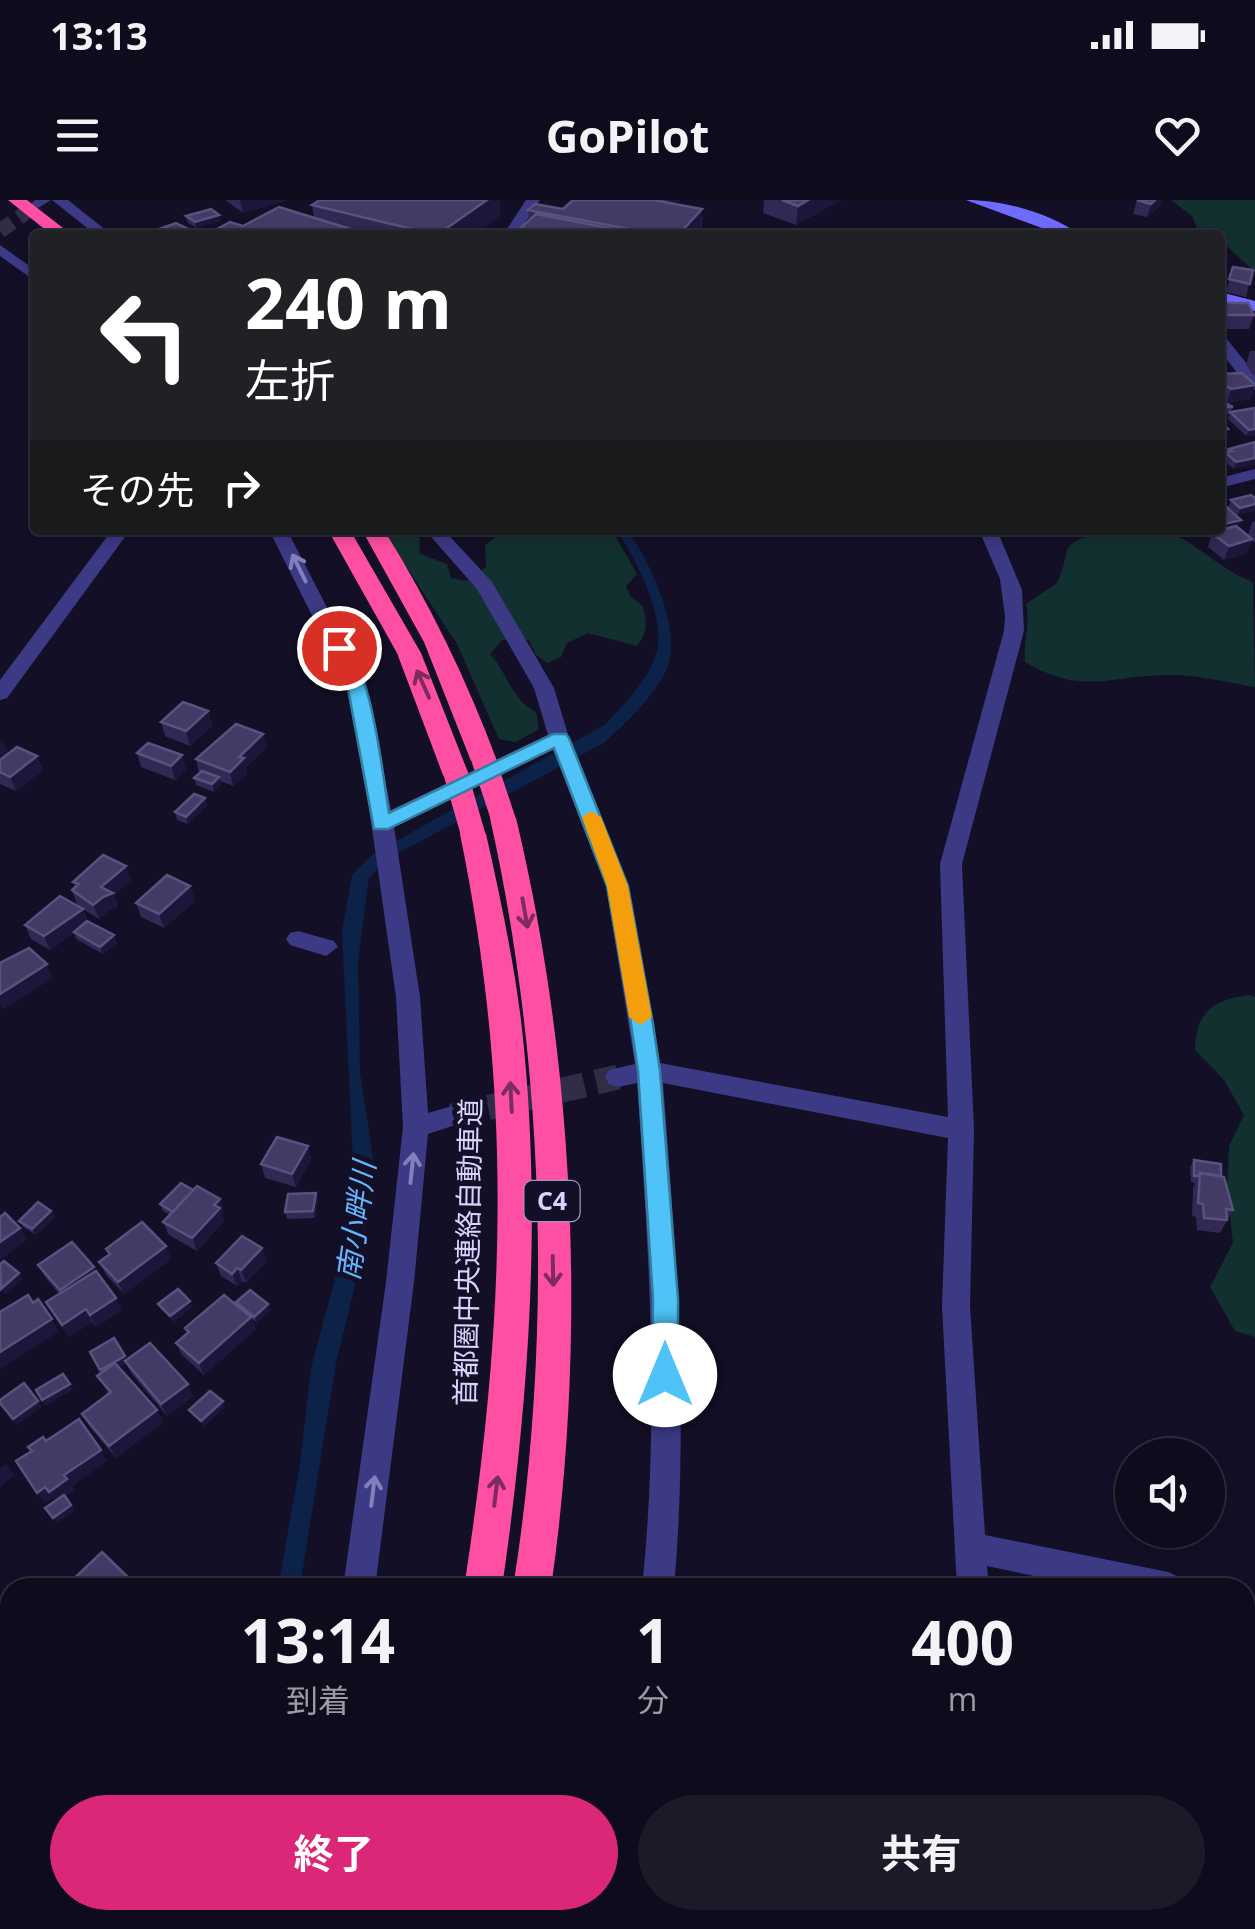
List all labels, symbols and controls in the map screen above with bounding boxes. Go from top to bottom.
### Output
text: 13:13 [50,9,148,61]
text: GoPilot [546,105,709,166]
icon: menu [50,108,105,163]
icon: heart [1150,108,1205,163]
text: 240 m [245,254,452,350]
icon: left [80,270,210,400]
text: 左折 [245,349,335,410]
icon: right [214,460,269,515]
text: その先 [80,463,194,515]
one-way arrow [289,553,308,583]
pin [297,606,382,691]
icon: arrive [312,621,367,676]
one-way arrow [413,669,431,700]
one-way arrow [516,896,535,929]
one-way arrow [501,1081,520,1113]
street label: 首都圏中央連絡自動車道 [445,1098,489,1406]
one-way arrow [403,1153,422,1185]
water label: 南小畔川 [327,1156,385,1283]
road number: C4 [524,1181,580,1221]
one-way arrow [544,1254,562,1287]
position arrow [613,1323,717,1427]
map controls [1115,1438,1225,1548]
button: sound [1115,1438,1225,1548]
one-way arrow [364,1475,383,1508]
one-way arrow [487,1475,506,1508]
text: 13:14 [241,1599,395,1681]
text: 1 [636,1599,670,1681]
text: 400 [911,1601,1014,1683]
text: m [948,1677,977,1720]
text: 到着 [286,1678,350,1721]
text: 分 [637,1678,669,1721]
button: 終了 [50,1795,618,1910]
button: 共有 [638,1795,1205,1910]

